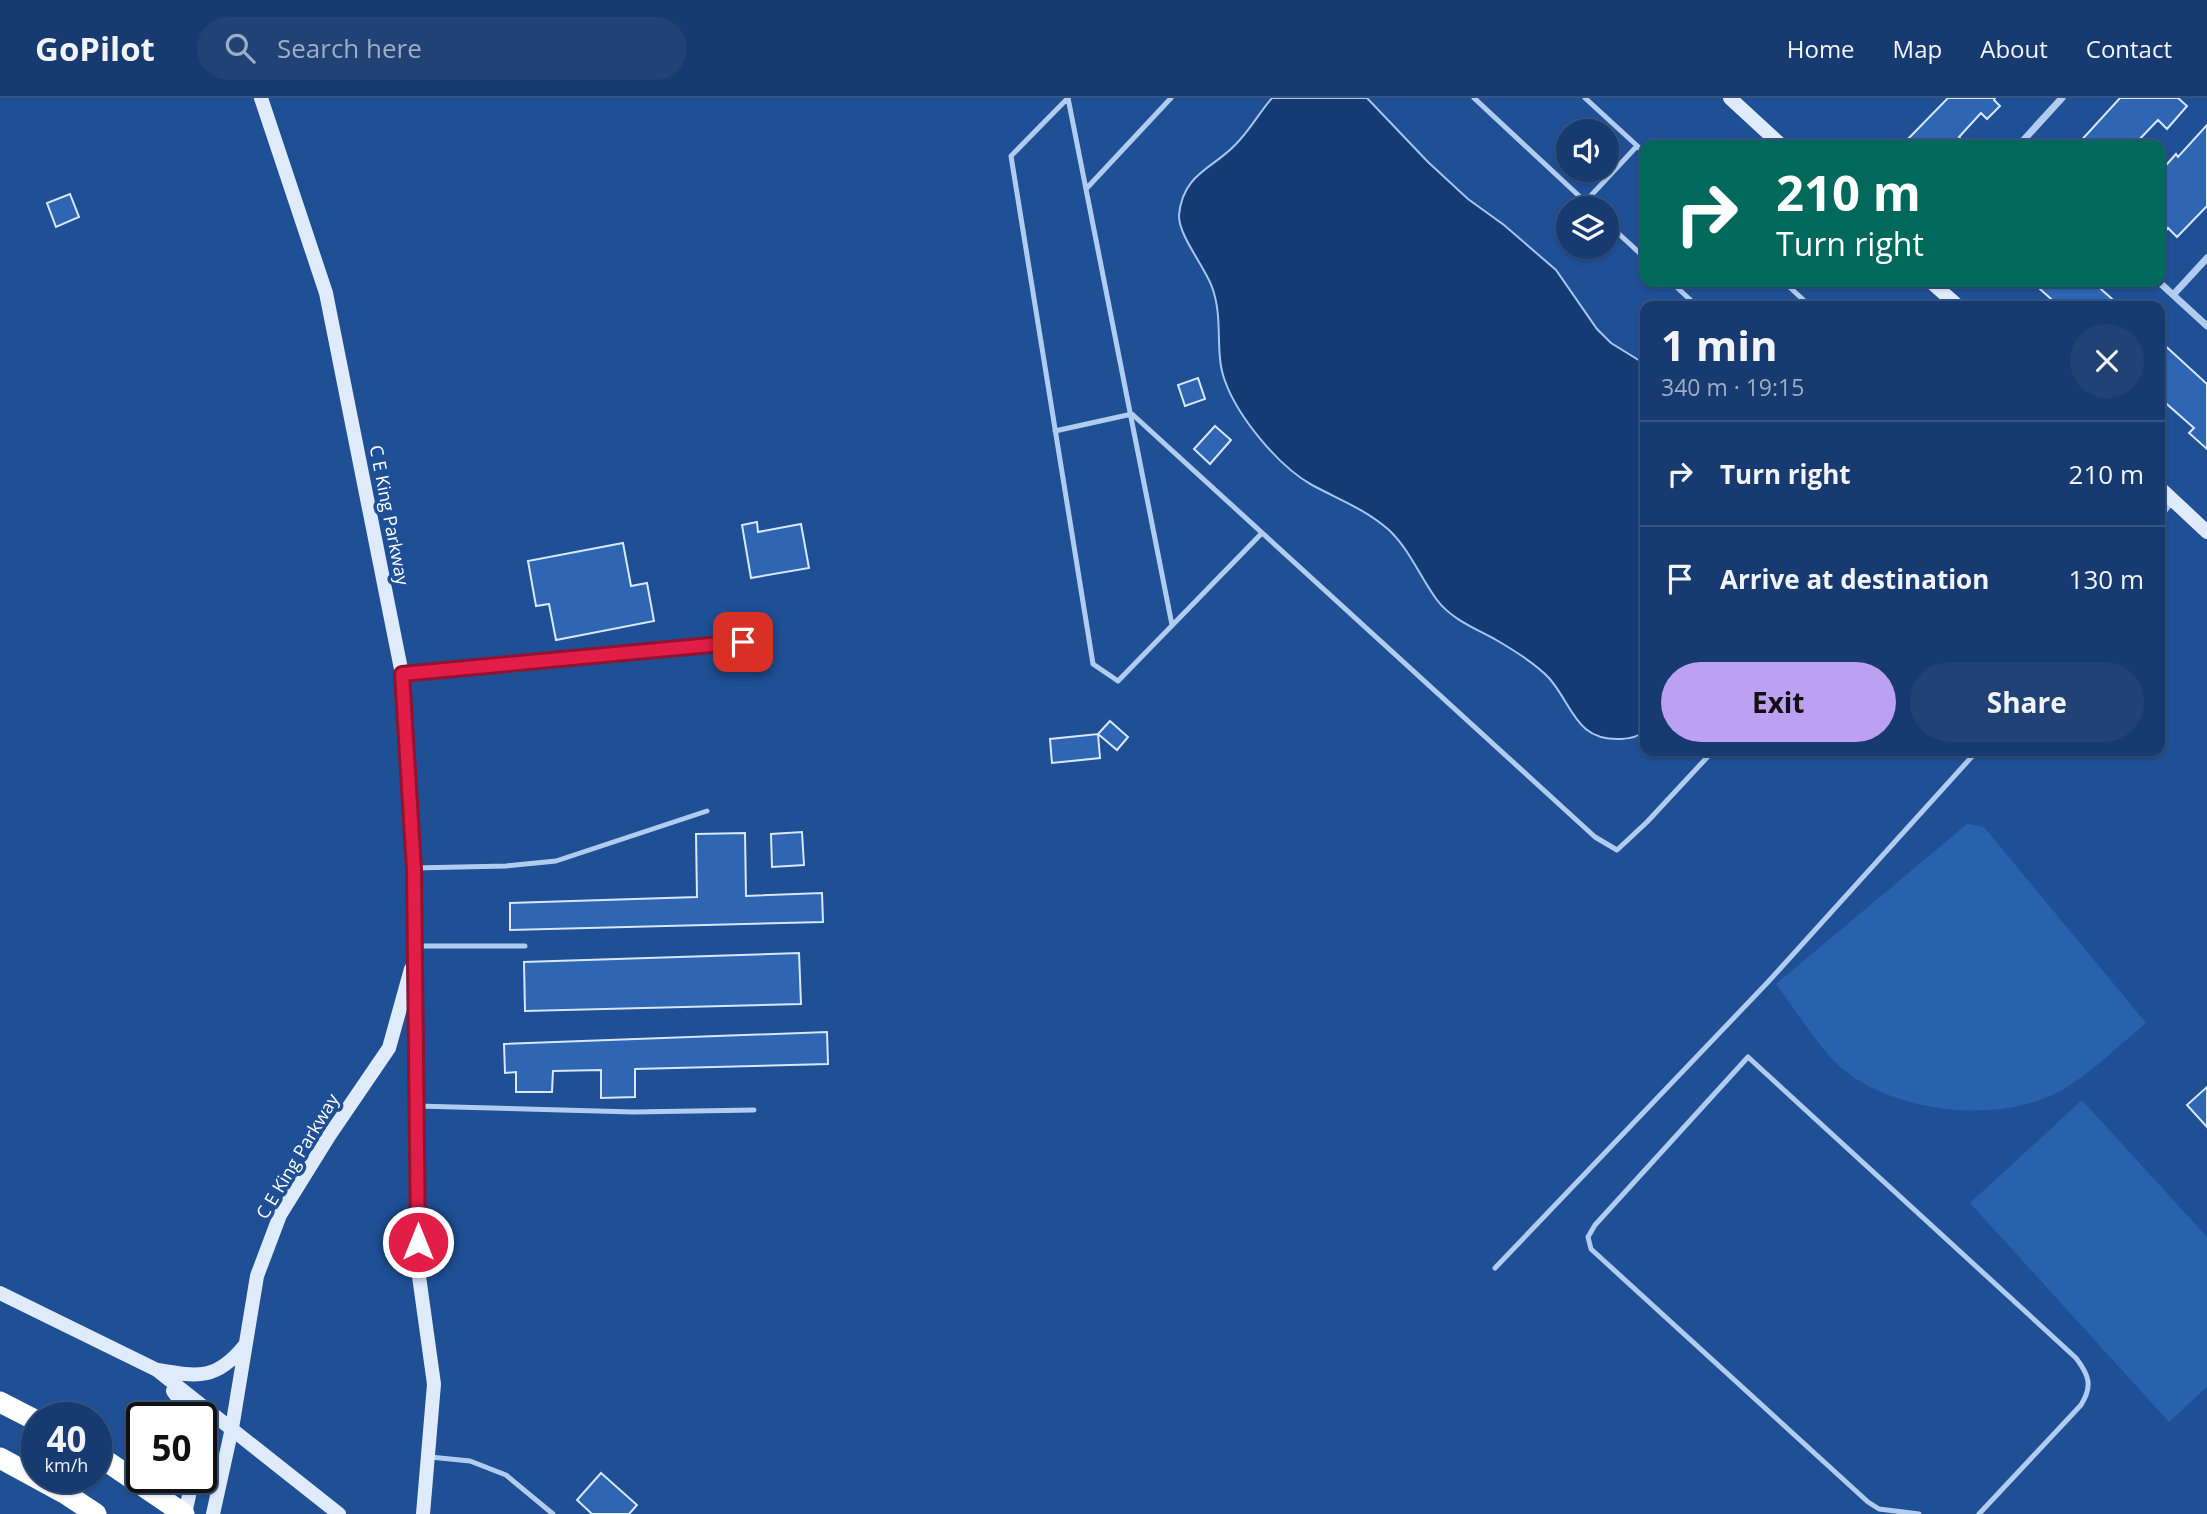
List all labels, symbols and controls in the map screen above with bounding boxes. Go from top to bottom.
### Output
search box [197,17,687,80]
text: GoPilot [35,26,155,71]
icon: search [221,29,259,67]
text: Search here [277,30,422,66]
text: Home [1787,32,1855,65]
text: Map [1893,32,1942,65]
text: About [1980,32,2048,65]
text: Contact [2086,32,2172,65]
map controls [1556,119,1619,259]
button: sound [1556,119,1619,182]
text: 210 m [1776,159,1921,225]
icon: right [1661,168,1752,259]
button: layers [1556,196,1619,259]
text: Turn right [1776,222,1924,265]
text: 1 min [1661,316,1778,373]
button: close [2070,324,2144,398]
text: 340 m · 19:15 [1661,371,1804,403]
street label: C E King Parkway [365,443,416,588]
icon: right [1661,455,1699,493]
text: Turn right [1720,456,1851,492]
text: 210 m [2069,456,2144,492]
icon: arrive [1661,560,1699,598]
text: Arrive at destination [1720,561,1989,597]
text: 130 m [2069,561,2144,597]
pin [713,612,773,672]
icon: arrive [724,623,762,661]
button: Exit [1661,662,1896,742]
button: Share [1910,662,2144,742]
street label: C E King Parkway [250,1088,344,1223]
position arrow [381,1205,455,1279]
speed limit sign: 50 [126,1402,217,1493]
text: 40 [46,1415,87,1462]
text: km/h [45,1453,88,1477]

